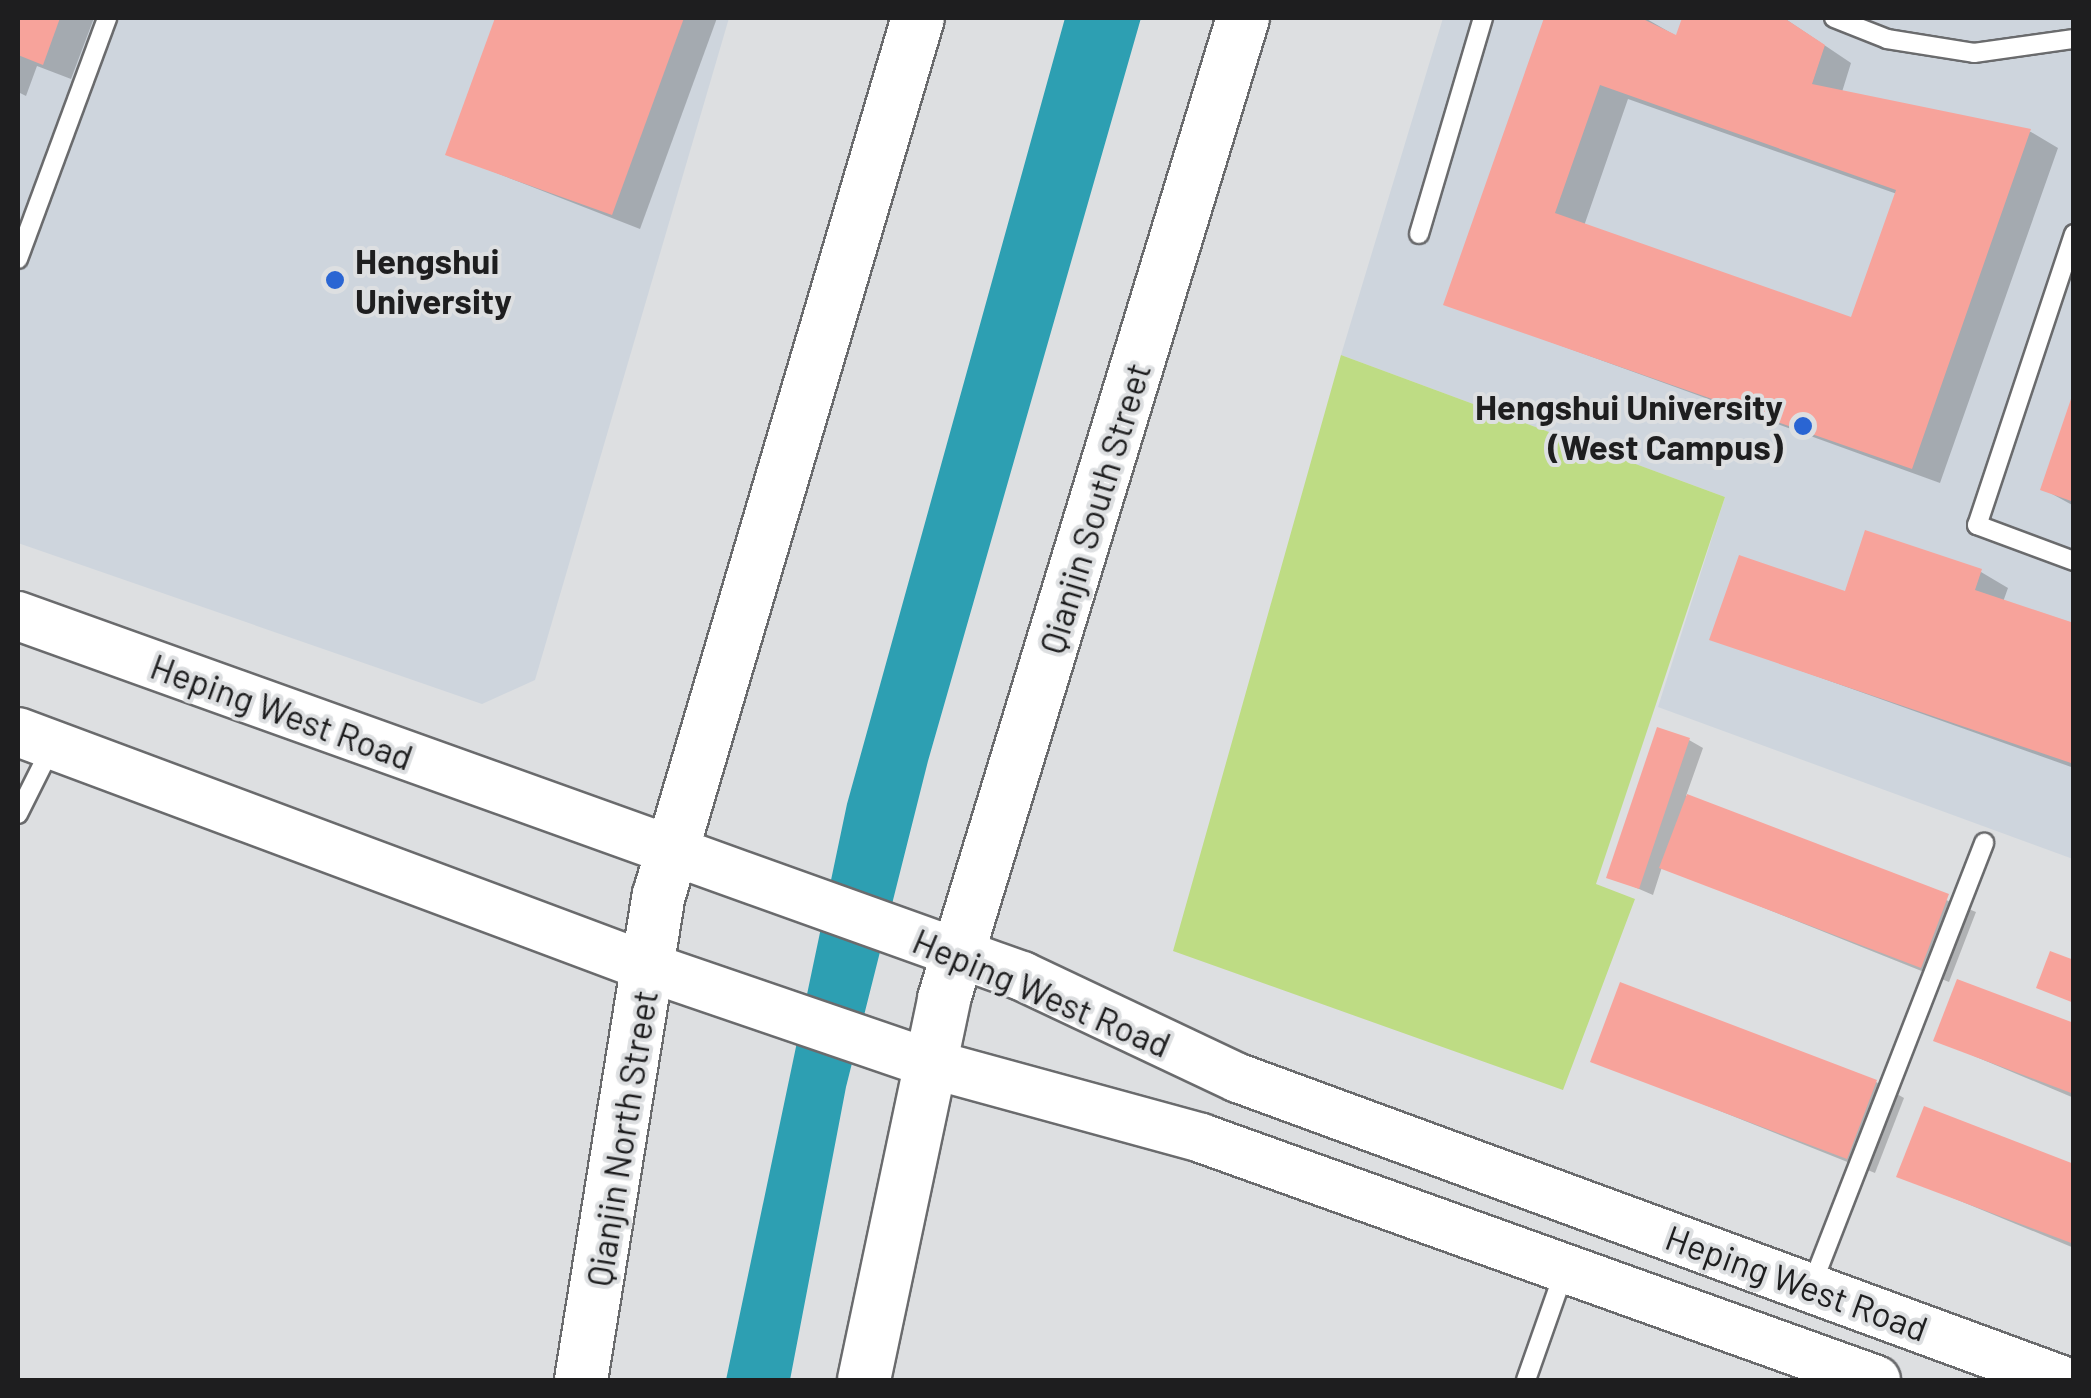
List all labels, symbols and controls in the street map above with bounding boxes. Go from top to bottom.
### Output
place label: Hengshui University [355,239,512,321]
marker: Hengshui University [324,269,346,291]
street label: Qianjin South Street [1030,358,1158,658]
place label: Hengshui University (West Campus) [1475,385,1783,467]
marker: Hengshui University (West Campus) [1792,415,1814,437]
street label: Heping West Road [145,644,419,778]
street label: Heping West Road [907,919,1177,1065]
street label: Qianjin North Street [577,987,665,1289]
street label: Heping West Road [1660,1215,1934,1349]

